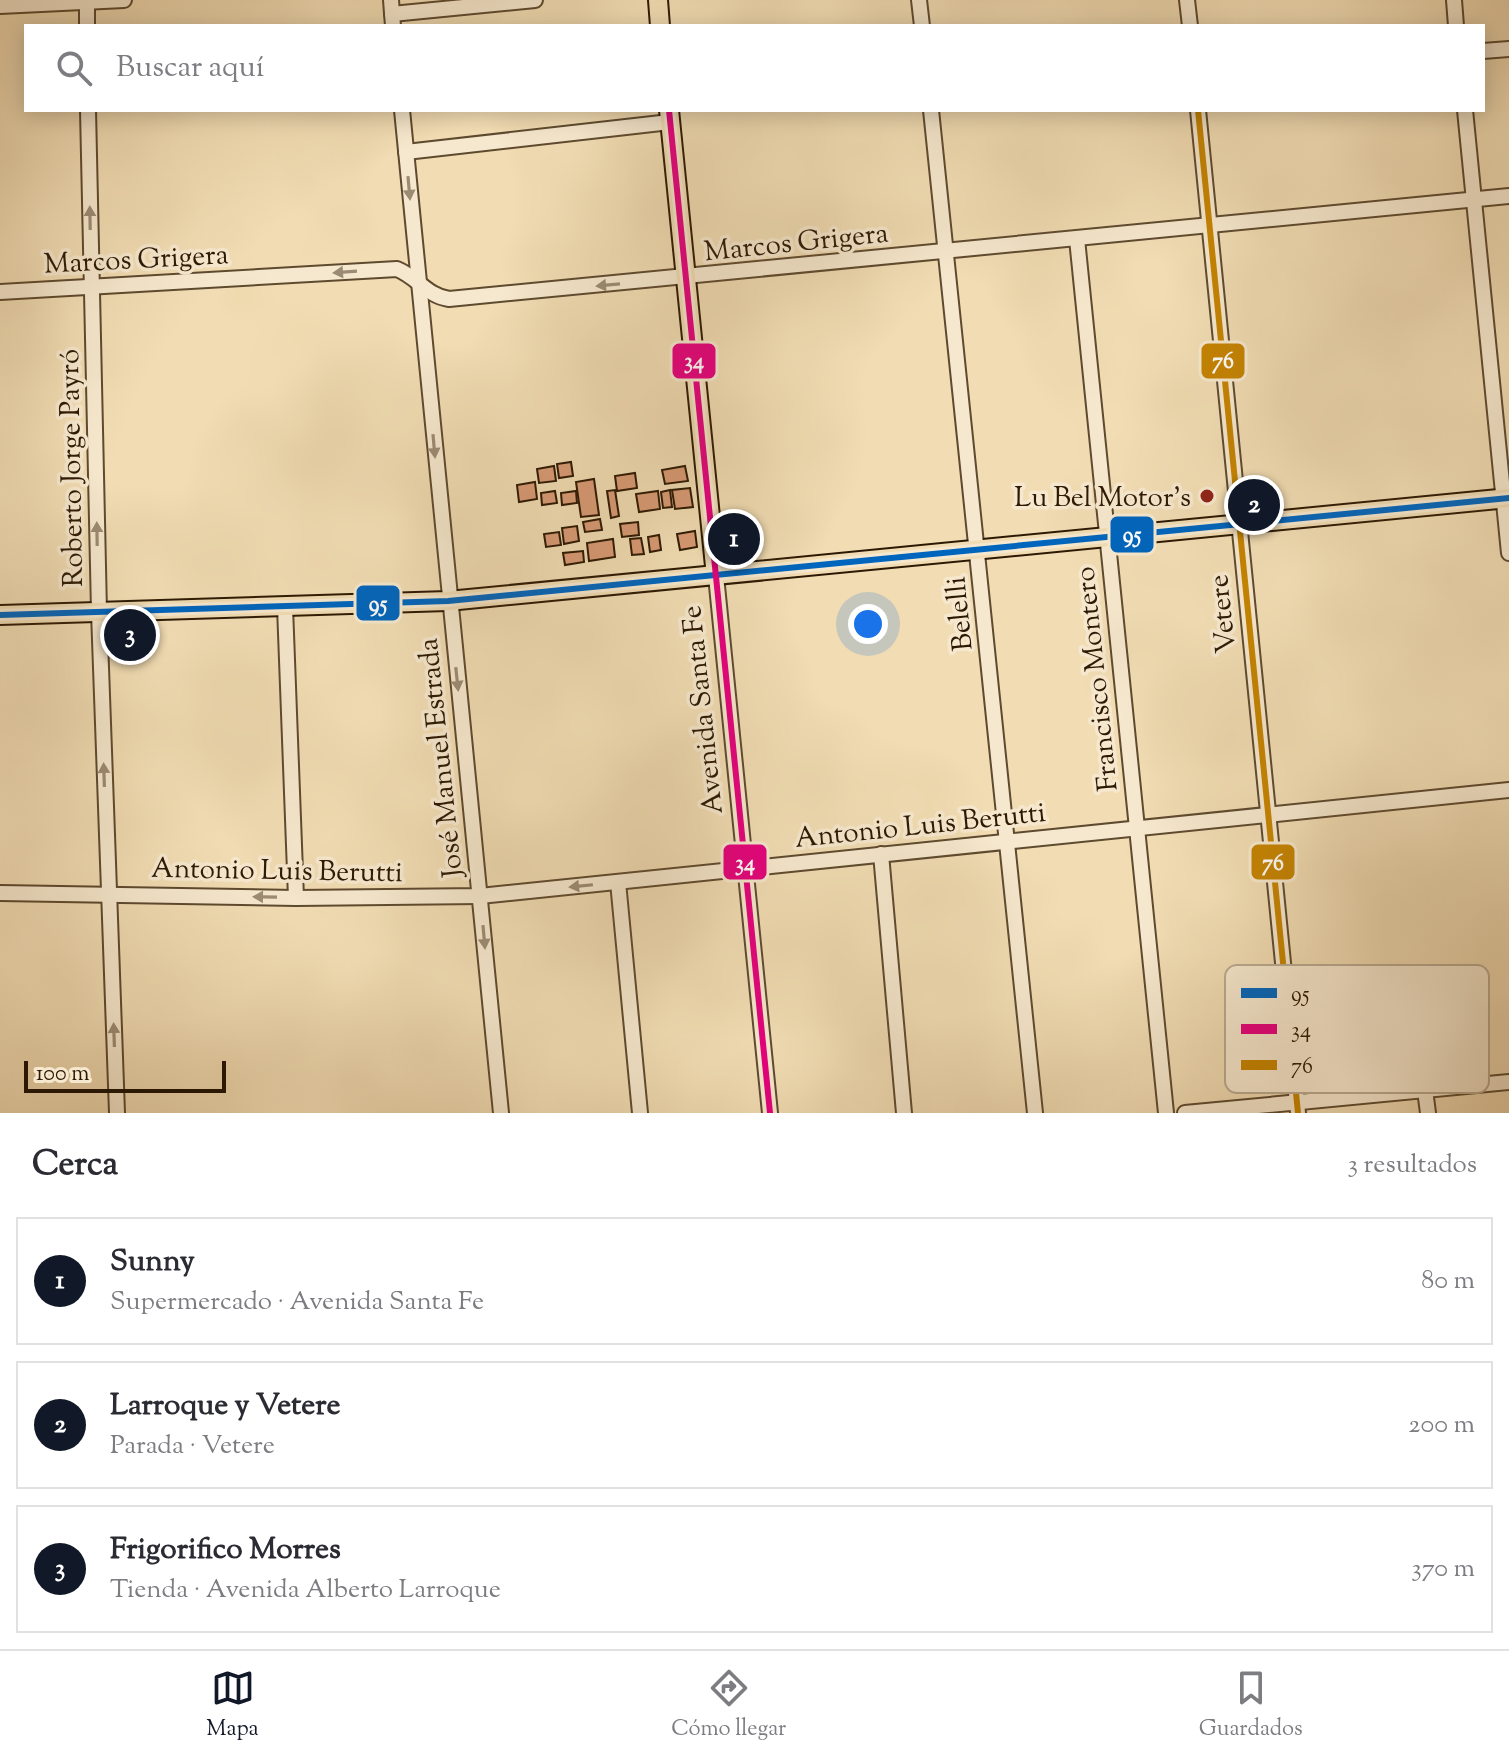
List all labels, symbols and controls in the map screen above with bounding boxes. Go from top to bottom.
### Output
search box [24,24,1485,112]
icon: search [52,46,96,90]
text: Buscar aquí [116,47,264,90]
one-way arrow [403,176,416,201]
one-way arrow [84,205,96,230]
street label: Marcos Grigera [702,214,890,274]
street label: Marcos Grigera [43,236,230,286]
one-way arrow [332,265,357,278]
one-way arrow [595,278,620,291]
line badge: 34 [671,342,717,380]
line badge: 76 [1200,342,1246,380]
text: 34 [684,347,704,379]
text: 76 [1212,347,1234,379]
street label: Roberto Jorge Payró [51,349,95,587]
one-way arrow [428,434,441,459]
pin: 2 [1228,475,1280,535]
place label: Lu Bel Motor's [1014,479,1191,519]
marker: Lu Bel Motor's [1198,487,1216,505]
pin: 1 [708,509,760,569]
line badge: 95 [1109,515,1155,554]
one-way arrow [91,521,104,546]
text: 95 [1123,521,1142,553]
street label: Francisco Montero [1066,564,1130,793]
street label: Vetere [1200,572,1248,655]
street label: Belelli [937,574,985,653]
line badge: 95 [355,584,401,622]
text: 95 [369,590,388,622]
street label: Avenida Santa Fe [673,603,735,816]
your location [848,604,888,644]
pin: 3 [104,605,156,665]
street label: José Manuel Estrada [410,636,475,881]
one-way arrow [450,666,463,691]
one-way arrow [98,762,111,787]
street label: Antonio Luis Berutti [793,794,1048,860]
line badge: 34 [722,843,768,881]
line badge: 76 [1250,843,1296,881]
text: 34 [735,849,755,881]
text: 76 [1262,849,1284,881]
street label: Antonio Luis Berutti [151,850,403,894]
one-way arrow [568,879,593,892]
one-way arrow [252,891,277,903]
one-way arrow [478,925,491,950]
legend [1225,965,1489,1093]
text: 95 [1291,980,1310,1012]
text: 34 [1291,1016,1311,1048]
one-way arrow [107,1022,120,1047]
text: 76 [1291,1052,1313,1084]
scale bar [24,1057,226,1093]
text: 100 m [36,1059,89,1091]
text: Cerca [32,1141,118,1190]
text: 3 resultados [1348,1147,1477,1184]
text: Sunny [110,1241,195,1284]
text: 1 [56,1263,64,1300]
text: 80 m [1421,1263,1475,1300]
text: Supermercado · Avenida Santa Fe [110,1284,484,1321]
text: Larroque y Vetere [110,1385,340,1428]
text: 2 [54,1407,66,1444]
text: 200 m [1408,1407,1475,1444]
text: Parada · Vetere [110,1428,275,1465]
text: Frigorifico Morres [110,1529,341,1572]
text: 3 [55,1551,65,1588]
text: 370 m [1411,1551,1475,1588]
text: Tienda · Avenida Alberto Larroque [110,1572,501,1609]
tab: Mapa [206,1666,259,1746]
tab: Cómo llegar [671,1666,786,1746]
tab: Guardados [1199,1666,1303,1746]

